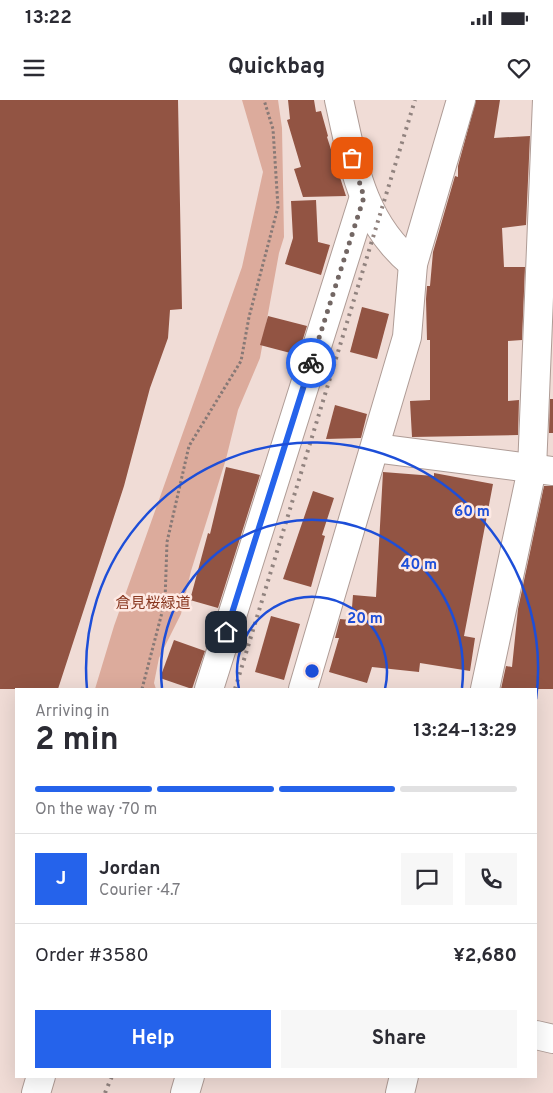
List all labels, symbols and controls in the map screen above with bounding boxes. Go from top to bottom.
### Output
text: 13:22 [25,6,72,30]
icon: menu [20,54,48,82]
text: Quickbag [228,54,325,81]
icon: heart [505,54,533,82]
pin [331,137,373,179]
icon: bag [338,144,366,172]
courier [286,338,336,388]
icon: bike [297,349,325,377]
text: 60 m [454,503,490,522]
text: 40 m [401,556,437,575]
park label: 倉見桜緑道 [115,595,191,614]
text: 20 m [347,610,383,629]
pin [205,611,247,653]
icon: home [212,618,240,646]
centre of rings [303,662,321,680]
text: Arriving in [35,702,110,722]
text: 13:24–13:29 [413,719,517,743]
text: 2 min [35,721,119,761]
text: On the way · 70 m [35,800,157,820]
button: chat [401,853,453,905]
button: phone [465,853,517,905]
text: Jordan [99,857,161,881]
text: J [56,867,66,891]
text: Courier · 4.7 [99,881,180,901]
text: Order #3580 [35,944,149,968]
text: ¥2,680 [453,944,517,968]
button: Help [35,1010,271,1068]
button: Share [281,1010,517,1068]

